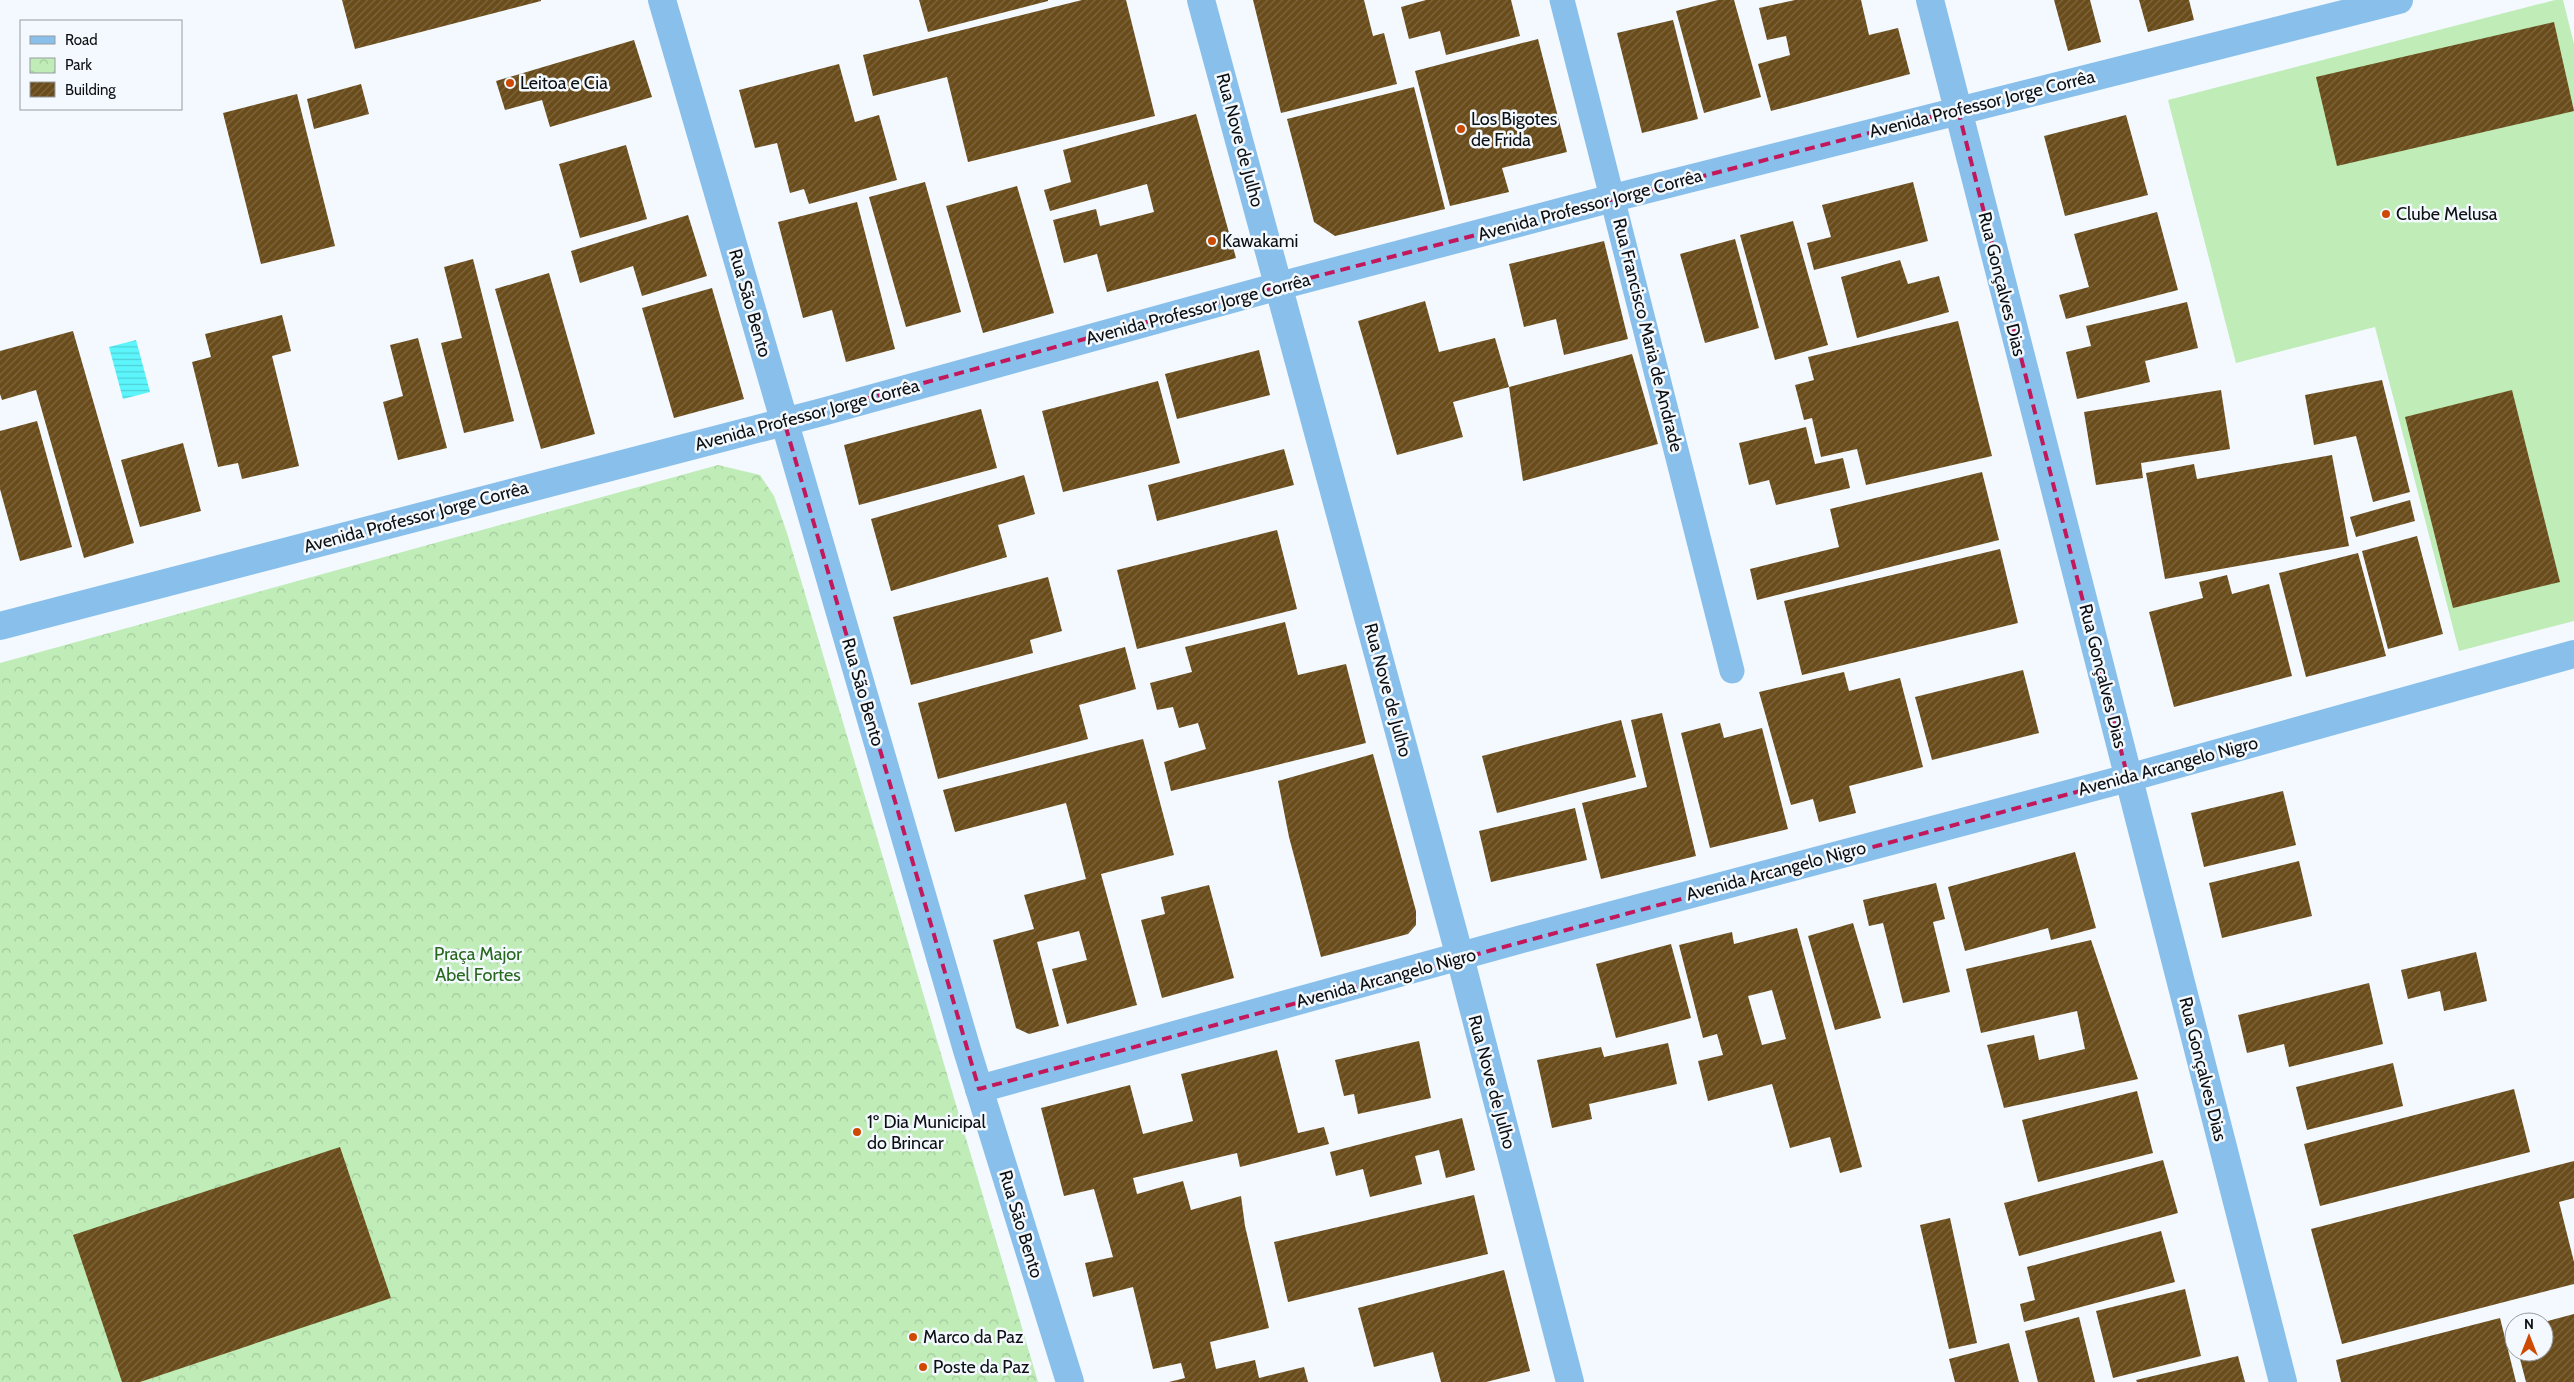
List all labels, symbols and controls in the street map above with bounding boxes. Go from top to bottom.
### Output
legend [20,20,182,110]
text: Road [65,31,98,49]
text: Park [65,56,92,74]
street label: Avenida Professor Jorge Corrêa [1867,65,2097,143]
street label: Rua Nove de Julho [1212,71,1268,210]
place label: Leitoa e Cia [520,72,608,94]
marker: Leitoa e Cia [504,77,516,89]
text: Building [65,81,116,99]
place label: Los Bigotes de Frida [1471,108,1557,151]
marker: Los Bigotes de Frida [1455,123,1467,135]
street label: Avenida Professor Jorge Corrêa [1475,164,1705,246]
place label: Clube Melusa [2396,203,2498,225]
marker: Clube Melusa [2380,208,2392,220]
street label: Rua Gonçalves Dias [1973,210,2031,358]
street label: Rua Francisco Maria de Andrade [1608,216,1688,454]
place label: Kawakami [1222,230,1298,252]
marker: Kawakami [1206,235,1218,247]
street label: Rua São Bento [724,246,776,360]
street label: Avenida Professor Jorge Corrêa [1083,268,1313,350]
street label: Avenida Professor Jorge Corrêa [692,374,922,456]
street label: Avenida Professor Jorge Corrêa [301,476,531,558]
street label: Rua Gonçalves Dias [2074,602,2132,750]
street label: Rua Nove de Julho [1360,621,1416,760]
street label: Rua São Bento [837,635,889,749]
street label: Avenida Arcangelo Nigro [2076,731,2260,801]
street label: Avenida Arcangelo Nigro [1684,836,1868,906]
park label: Praça Major Abel Fortes [434,943,522,986]
street label: Avenida Arcangelo Nigro [1294,943,1478,1013]
street label: Rua Gonçalves Dias [2174,995,2232,1143]
street label: Rua Nove de Julho [1464,1013,1520,1152]
place label: 1º Dia Municipal do Brincar [867,1111,986,1154]
marker: 1º Dia Municipal do Brincar [851,1126,863,1138]
street label: Rua São Bento [994,1167,1048,1281]
north arrow [2504,1312,2554,1362]
text: N [2524,1315,2534,1333]
place label: Marco da Paz [923,1326,1024,1348]
marker: Marco da Paz [907,1331,919,1343]
place label: Poste da Paz [933,1356,1030,1378]
marker: Poste da Paz [917,1361,929,1373]

